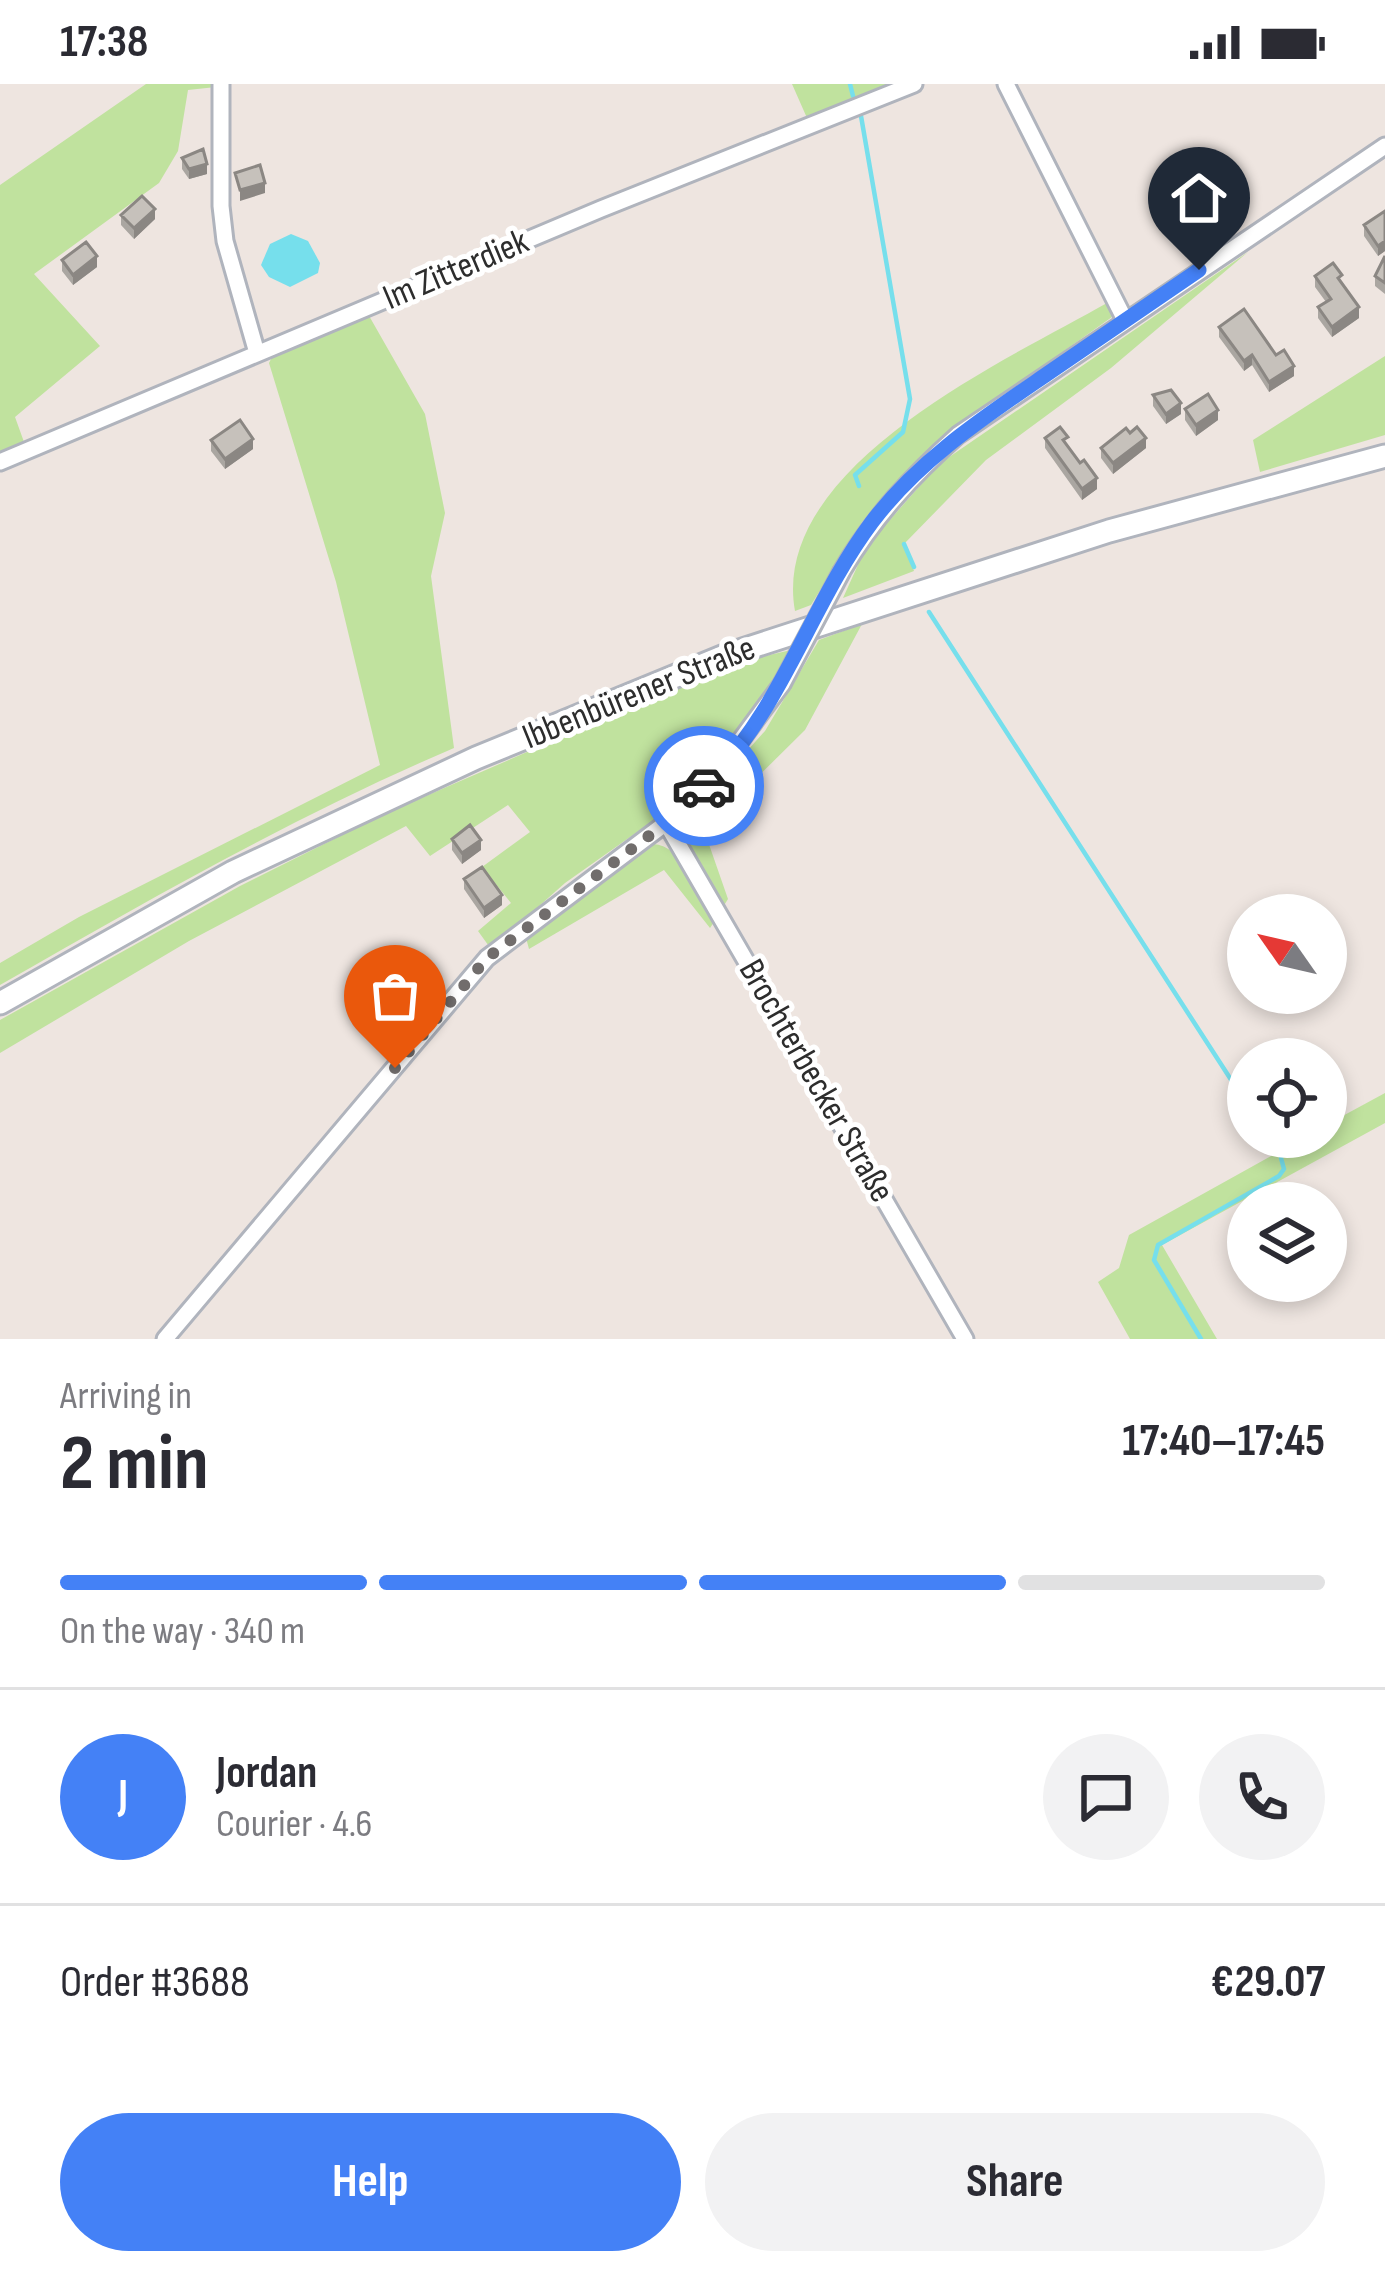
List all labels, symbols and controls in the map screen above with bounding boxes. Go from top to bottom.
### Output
text: 17:38 [60,15,148,70]
pin [1148,147,1250,270]
icon: home [1166,165,1232,231]
street label: Im Zitterdiek [377,220,535,320]
street label: Ibbenbürener Straße [517,627,761,759]
courier [644,726,764,846]
icon: car [671,753,737,819]
north arrow [1227,894,1347,1014]
map controls [1227,894,1347,1302]
pin [344,945,446,1068]
street label: Brochterbecker Straße [729,952,903,1210]
icon: bag [362,963,428,1029]
button: locate [1227,1038,1347,1158]
button: layers [1227,1182,1347,1302]
text: Arriving in [60,1373,192,1420]
text: 17:40–17:45 [1122,1414,1325,1469]
text: 2 min [60,1418,209,1511]
text: On the way · 340 m [60,1608,305,1655]
button: chat [1043,1734,1169,1860]
button: phone [1199,1734,1325,1860]
text: Jordan [216,1746,317,1801]
text: J [118,1769,128,1824]
text: Courier · 4.6 [216,1801,372,1848]
text: Order #3688 [60,1955,250,2010]
text: €29.07 [1211,1955,1325,2010]
button: Help [60,2113,681,2251]
button: Share [705,2113,1325,2251]

